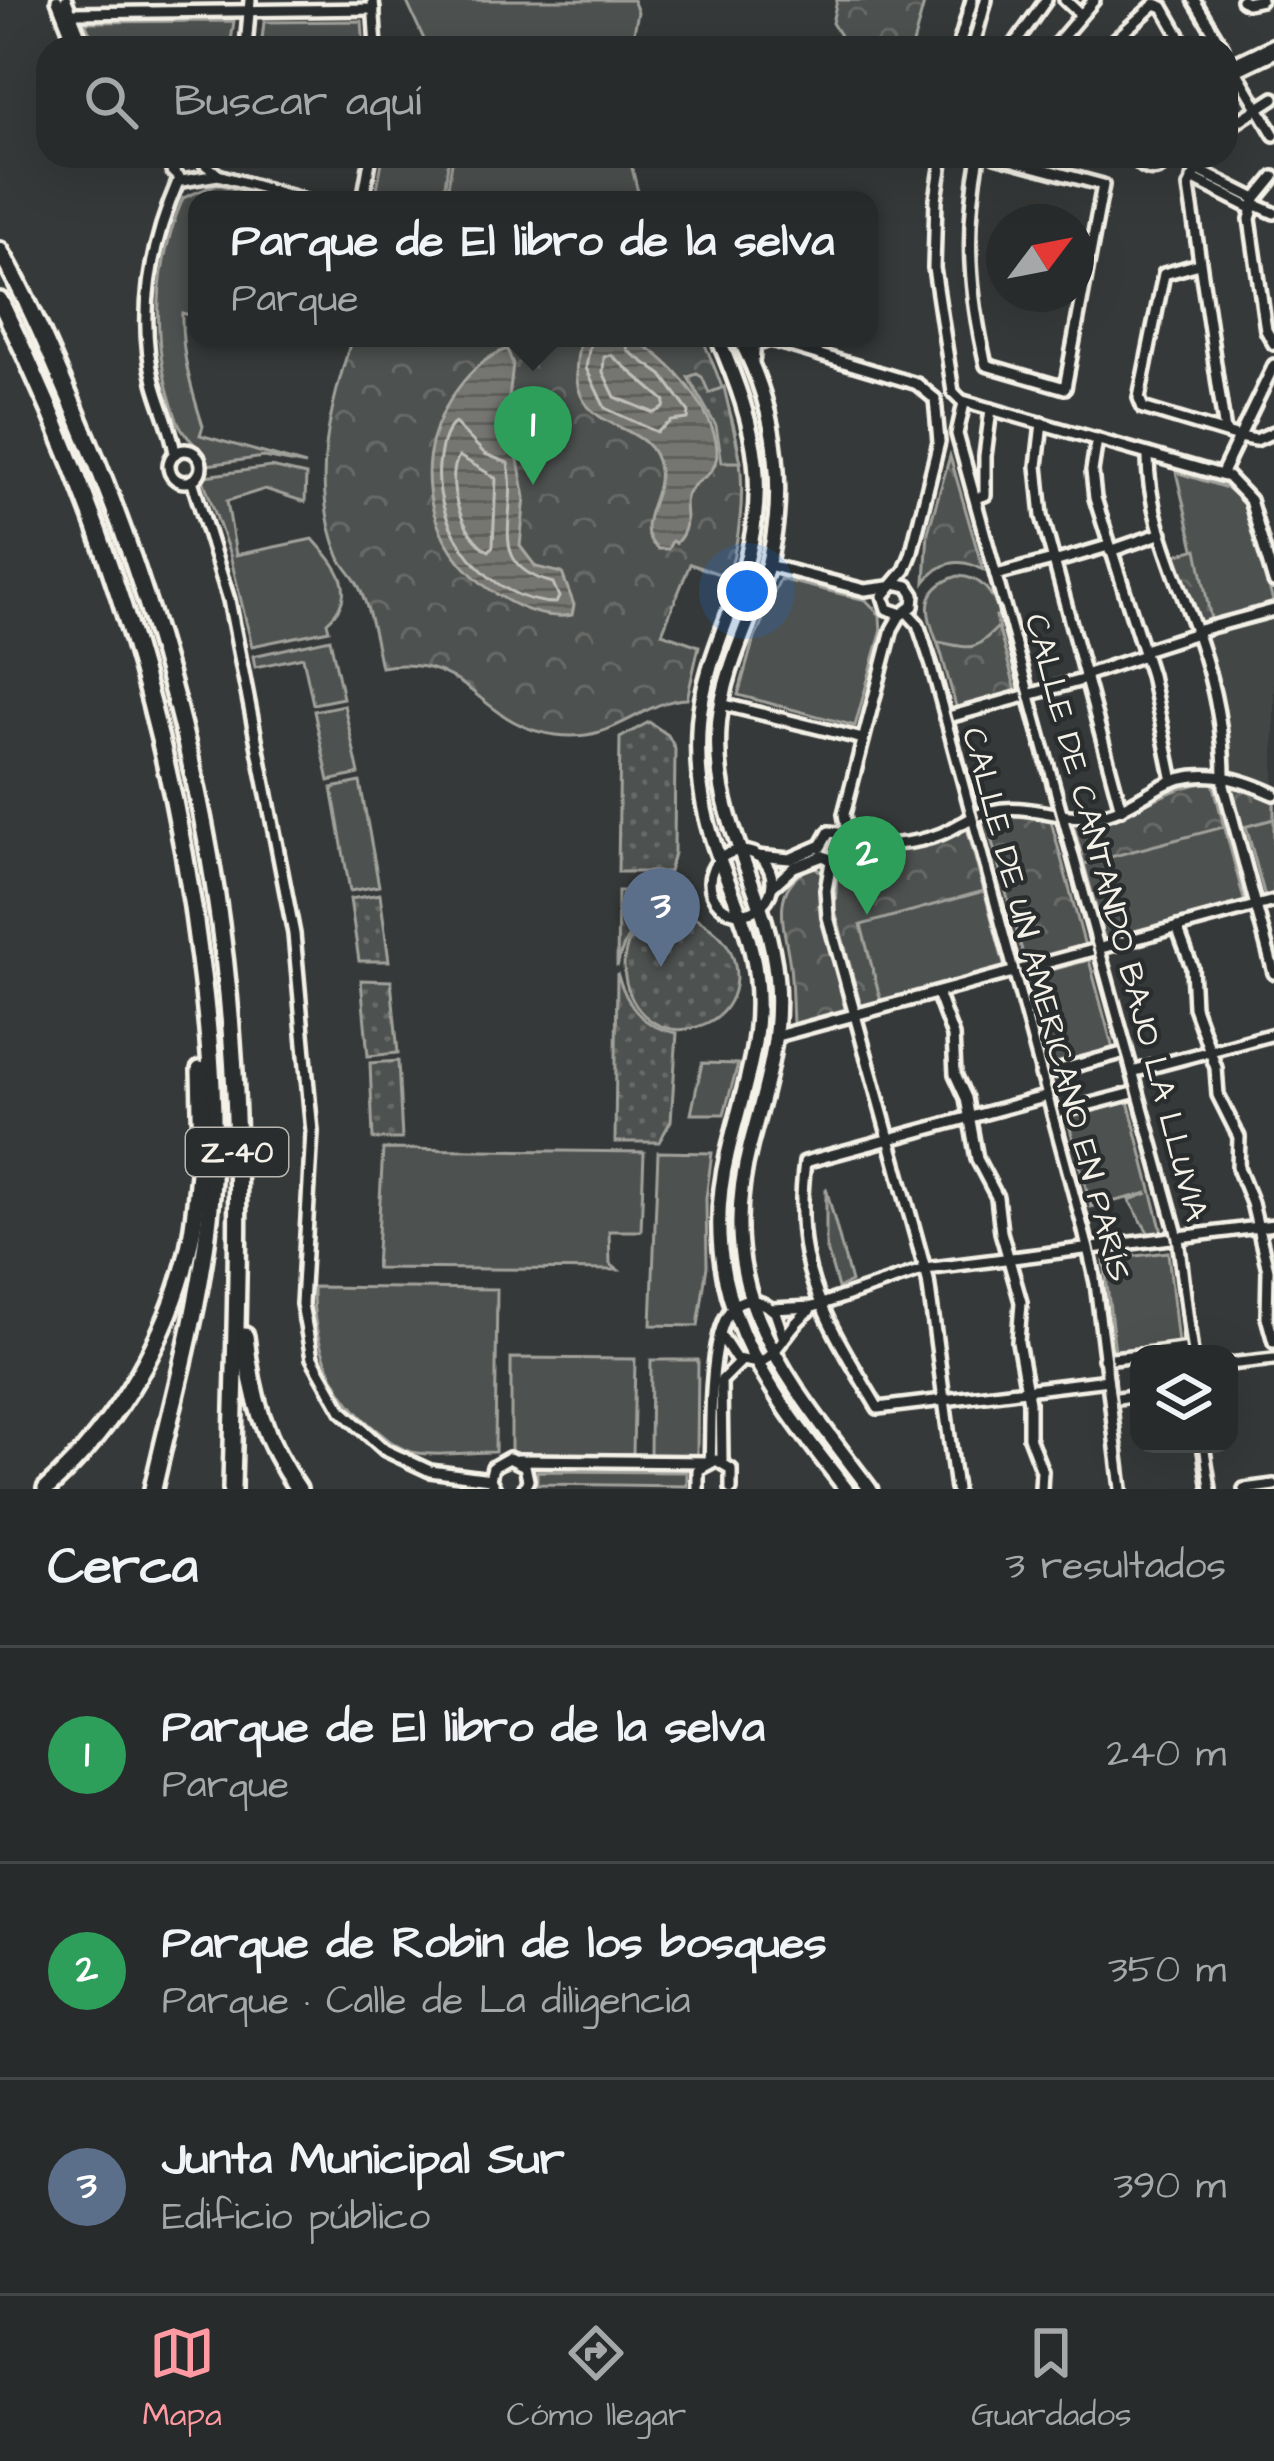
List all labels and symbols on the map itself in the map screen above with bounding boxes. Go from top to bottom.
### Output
north arrow [986,204,1094,312]
pin: 1 [494,386,572,485]
your location [717,561,777,621]
street label: CALLE DE CANTANDO BAJO LA LLUVIA [1013,609,1219,1226]
street label: CALLE DE UN AMERICANO EN PARÍS [950,722,1142,1287]
pin: 2 [828,816,906,915]
pin: 3 [622,868,700,967]
road number: Z-40 [186,1128,288,1176]

